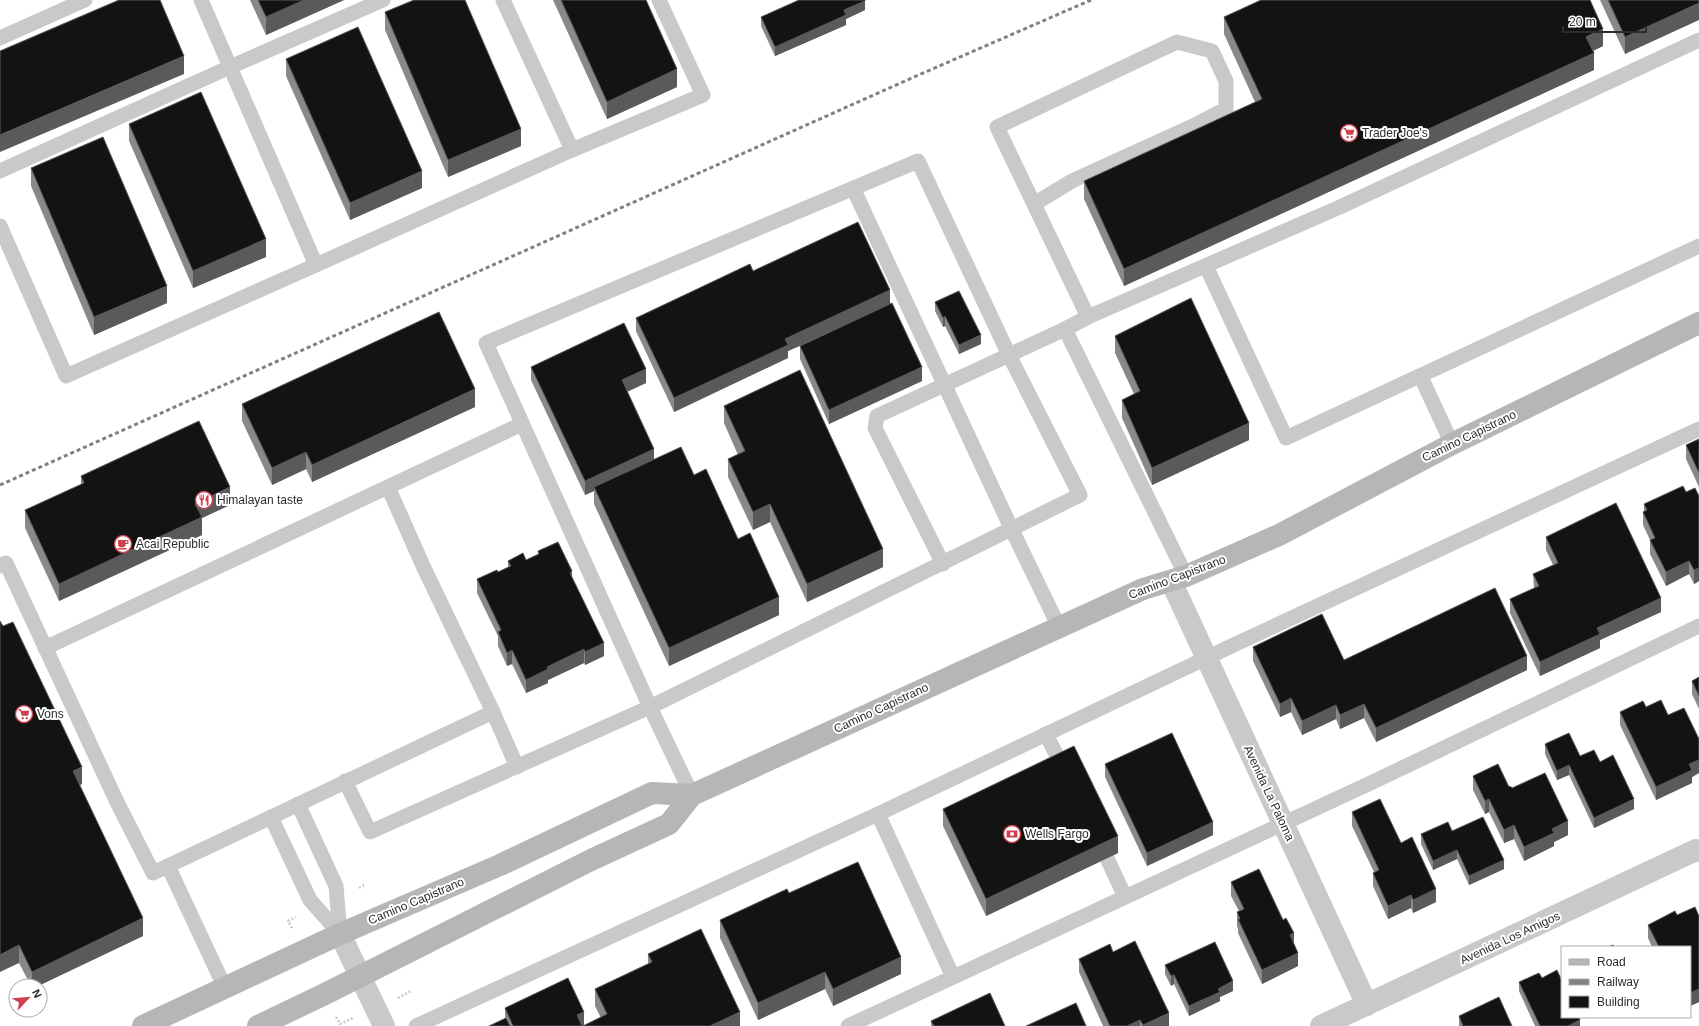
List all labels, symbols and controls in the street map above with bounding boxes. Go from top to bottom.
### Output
scale bar [1563,8,1646,34]
text: 20 m [1569,15,1596,29]
supermarket icon: Trader Joe's [1339,123,1359,143]
place label: Trader Joe's [1362,126,1428,140]
street label: Camino Capistrano [1420,407,1519,465]
restaurant icon: Himalayan taste [194,490,214,510]
place label: Himalayan taste [217,493,303,507]
cafe icon: Acai Republic [113,534,133,554]
place label: Acai Republic [136,537,209,551]
street label: Camino Capistrano [1127,552,1228,602]
street label: Camino Capistrano [831,680,931,736]
supermarket icon: Vons [14,704,34,724]
place label: Vons [37,707,64,721]
street label: Avenida La Paloma [1241,743,1297,843]
bank icon: Wells Fargo [1002,824,1022,844]
place label: Wells Fargo [1025,827,1089,841]
street label: Camino Capistrano [366,874,466,928]
street label: Avenida Los Amigos [1458,909,1562,967]
legend [1561,946,1691,1018]
text: Road [1597,955,1626,969]
text: Railway [1597,975,1639,989]
north arrow [8,978,48,1018]
text: N [30,987,44,1000]
text: Building [1597,995,1640,1009]

